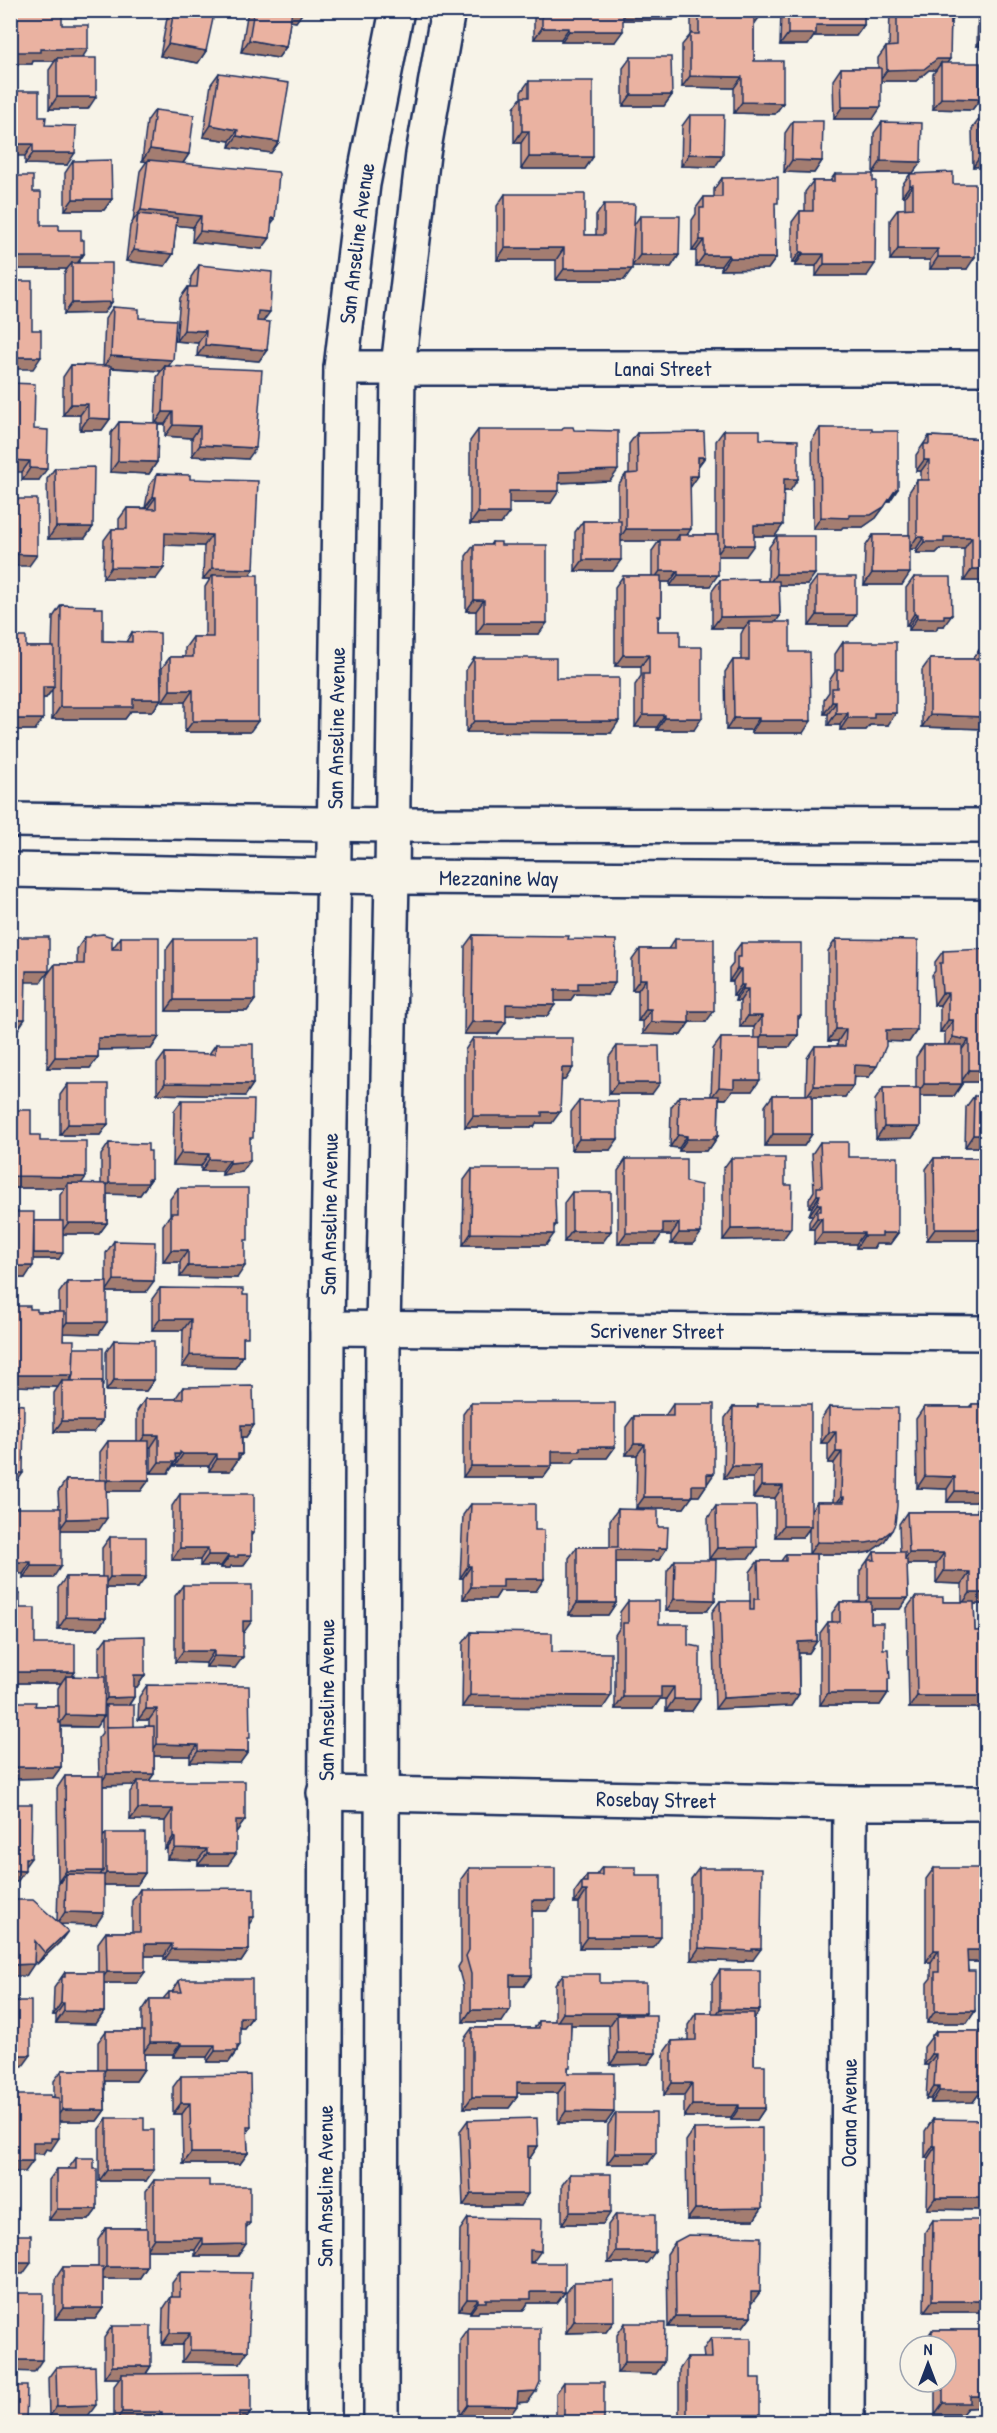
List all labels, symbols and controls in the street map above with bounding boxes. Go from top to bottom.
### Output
street label: San Anseline Avenue [331,160,382,325]
street label: Lanai Street [615,353,712,383]
street label: San Anseline Avenue [320,647,352,809]
street label: Mezzanine Way [439,862,559,893]
street label: San Anseline Avenue [312,1133,345,1295]
street label: Scrivener Street [590,1315,724,1346]
street label: San Anseline Avenue [311,1619,341,1781]
street label: Rosebay Street [596,1783,716,1815]
street label: Ocana Avenue [833,2058,864,2168]
street label: San Anseline Avenue [309,2105,340,2267]
north arrow [898,2334,958,2394]
text: N [924,2338,933,2360]

